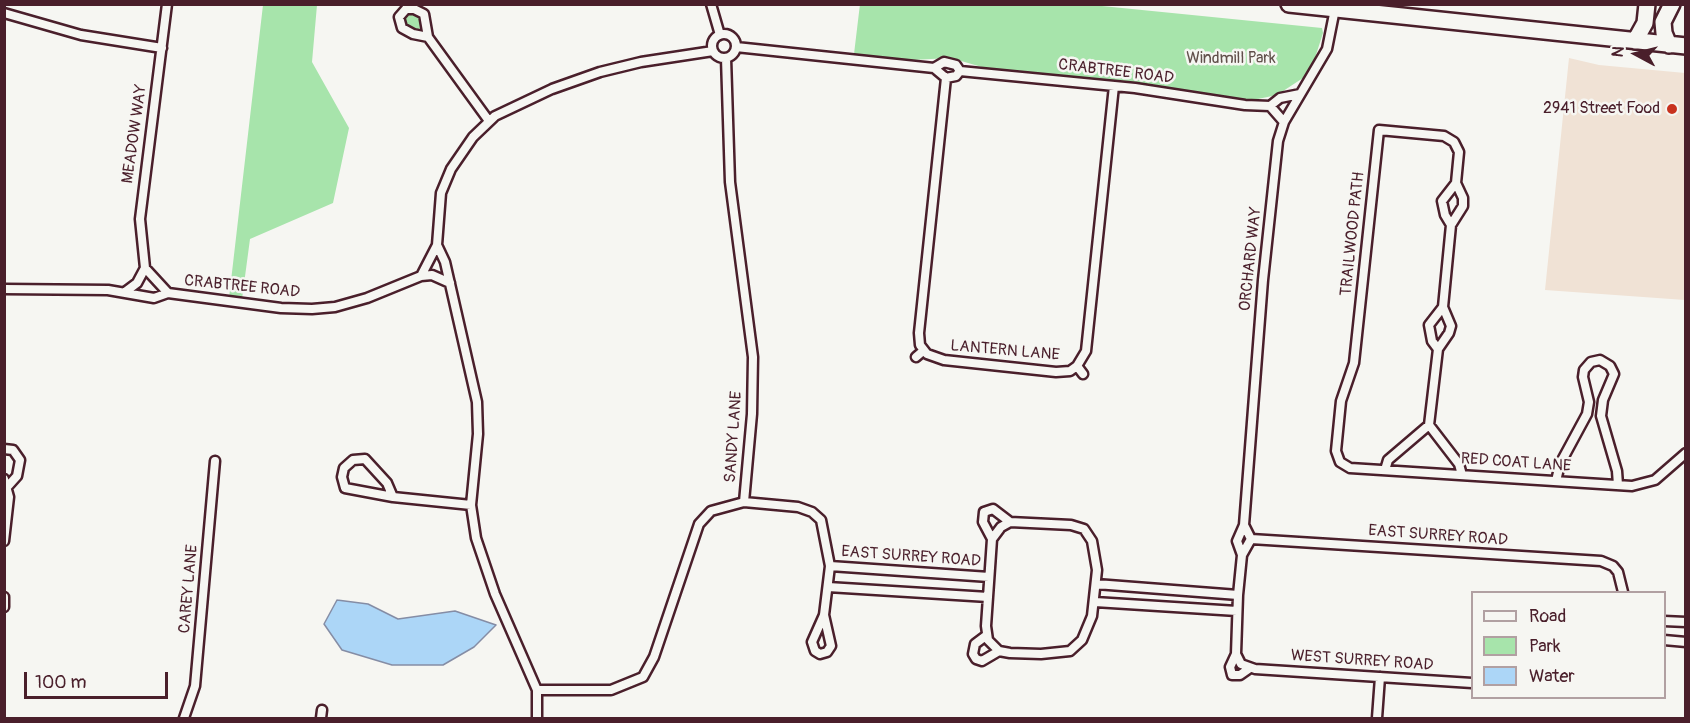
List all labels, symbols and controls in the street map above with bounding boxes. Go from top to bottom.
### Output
north arrow [1606,24,1666,84]
text: N [1608,45,1629,58]
park label: Windmill Park [1186,49,1276,69]
street label: CRABTREE ROAD [1057,55,1175,89]
street label: MEADOW WAY [119,83,151,185]
place label: 2941 Street Food [1543,99,1660,119]
marker: 2941 Street Food [1665,102,1679,116]
street label: TRAILWOOD PATH [1337,171,1369,297]
street label: ORCHARD WAY [1236,206,1266,312]
street label: CRABTREE ROAD [183,271,301,303]
street label: LANTERN LANE [950,337,1060,365]
street label: SANDY LANE [721,391,747,483]
street label: RED COAT LANE [1460,450,1572,476]
street label: EAST SURREY ROAD [1368,522,1508,550]
street label: EAST SURREY ROAD [841,543,981,571]
street label: CAREY LANE [176,544,202,634]
legend [1471,591,1666,699]
text: Road [1529,605,1566,628]
text: Park [1529,635,1561,658]
street label: WEST SURREY ROAD [1290,646,1434,676]
scale bar [27,660,171,698]
text: Water [1529,665,1575,688]
text: 100 m [35,671,87,694]

